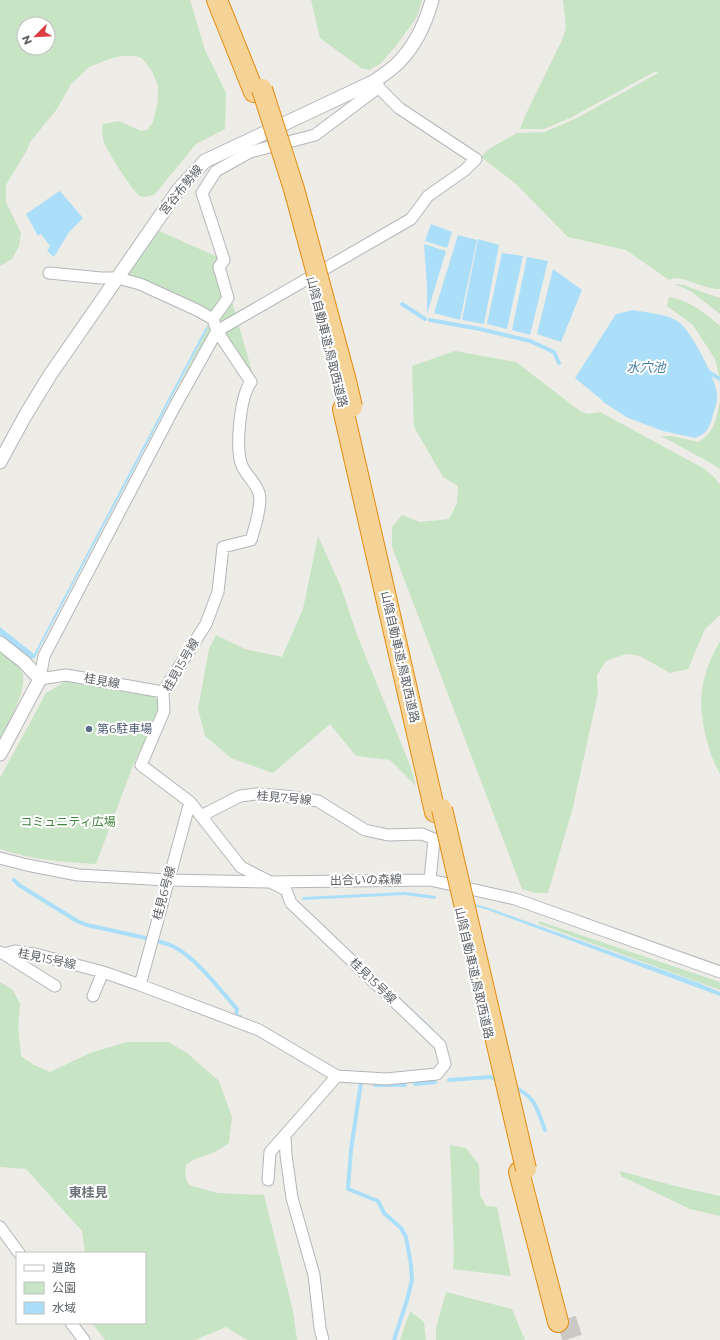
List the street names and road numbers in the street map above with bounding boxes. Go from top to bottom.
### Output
street label: 宮谷布勢線 [156,162,205,218]
street label: 山陰自動車道;鳥取西道路 [304,275,351,409]
street label: 山陰自動車道;鳥取西道路 [378,590,423,724]
street label: 桂見15号線 [159,635,202,694]
street label: 桂見線 [83,670,121,691]
street label: 桂見7号線 [256,788,312,807]
street label: 桂見6号線 [149,864,178,922]
street label: 出合いの森線 [330,871,402,888]
street label: 山陰自動車道;鳥取西道路 [452,906,497,1040]
street label: 桂見15号線 [17,945,78,972]
street label: 桂見15号線 [347,955,400,1007]

